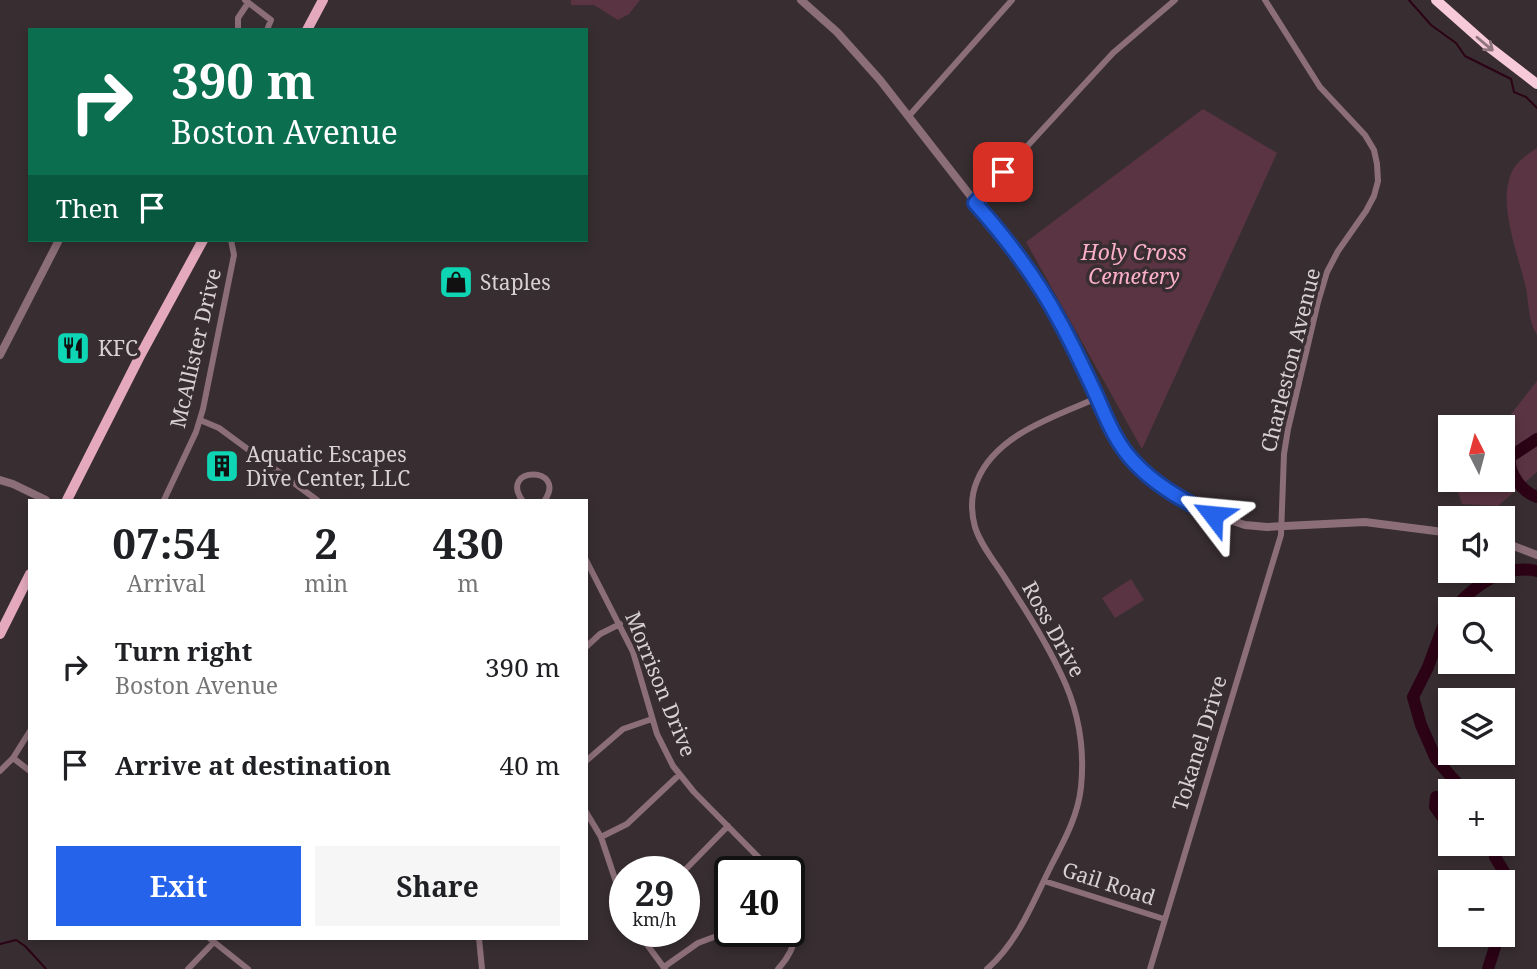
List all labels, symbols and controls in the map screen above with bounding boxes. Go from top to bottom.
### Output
one-way arrow [1476,36,1494,52]
text: 390 m [171,47,315,113]
icon: right [56,56,147,147]
text: Boston Avenue [171,110,398,153]
pin [973,142,1033,202]
icon: arrive [984,153,1022,191]
icon: arrive [133,189,171,227]
text: Then [56,190,119,226]
park label: Holy Cross Cemetery [1080,238,1187,290]
shop icon: Staples [437,263,475,301]
street label: McAllister Drive [163,265,227,431]
street label: Charleston Avenue [1254,265,1326,455]
place label: Staples [480,268,551,296]
restaurant icon: KFC [54,329,92,367]
place label: KFC [98,334,138,362]
north arrow [1438,415,1516,492]
map controls [1438,415,1515,947]
place label: Aquatic Escapes Dive Center, LLC [246,440,410,492]
building icon: Aquatic Escapes Dive Center, LLC [203,447,241,485]
position arrow [1176,478,1250,552]
button: sound [1438,506,1515,583]
text: 07:54 [112,514,220,571]
text: 2 [314,514,338,571]
text: 430 [432,514,504,571]
text: Arrival [127,567,205,599]
text: min [304,567,348,599]
text: m [457,567,479,599]
street label: Ross Drive [1016,576,1092,682]
button: search [1438,597,1515,674]
street label: Morrison Drive [619,607,703,761]
text: Turn right [115,633,252,669]
icon: right [56,648,94,686]
text: 390 m [485,649,560,685]
text: Boston Avenue [115,669,278,701]
street label: Tokanel Drive [1165,672,1233,814]
button: layers [1438,688,1515,765]
icon: arrive [56,746,94,784]
text: Arrive at destination [115,747,391,783]
text: 40 m [500,747,560,783]
button: + [1438,779,1515,856]
button: Exit [56,846,301,926]
button: Share [315,846,560,926]
street label: Gail Road [1059,855,1159,911]
speed limit sign: 40 [714,856,805,947]
text: 29 [635,869,674,916]
button: − [1438,870,1515,947]
text: km/h [632,907,677,931]

